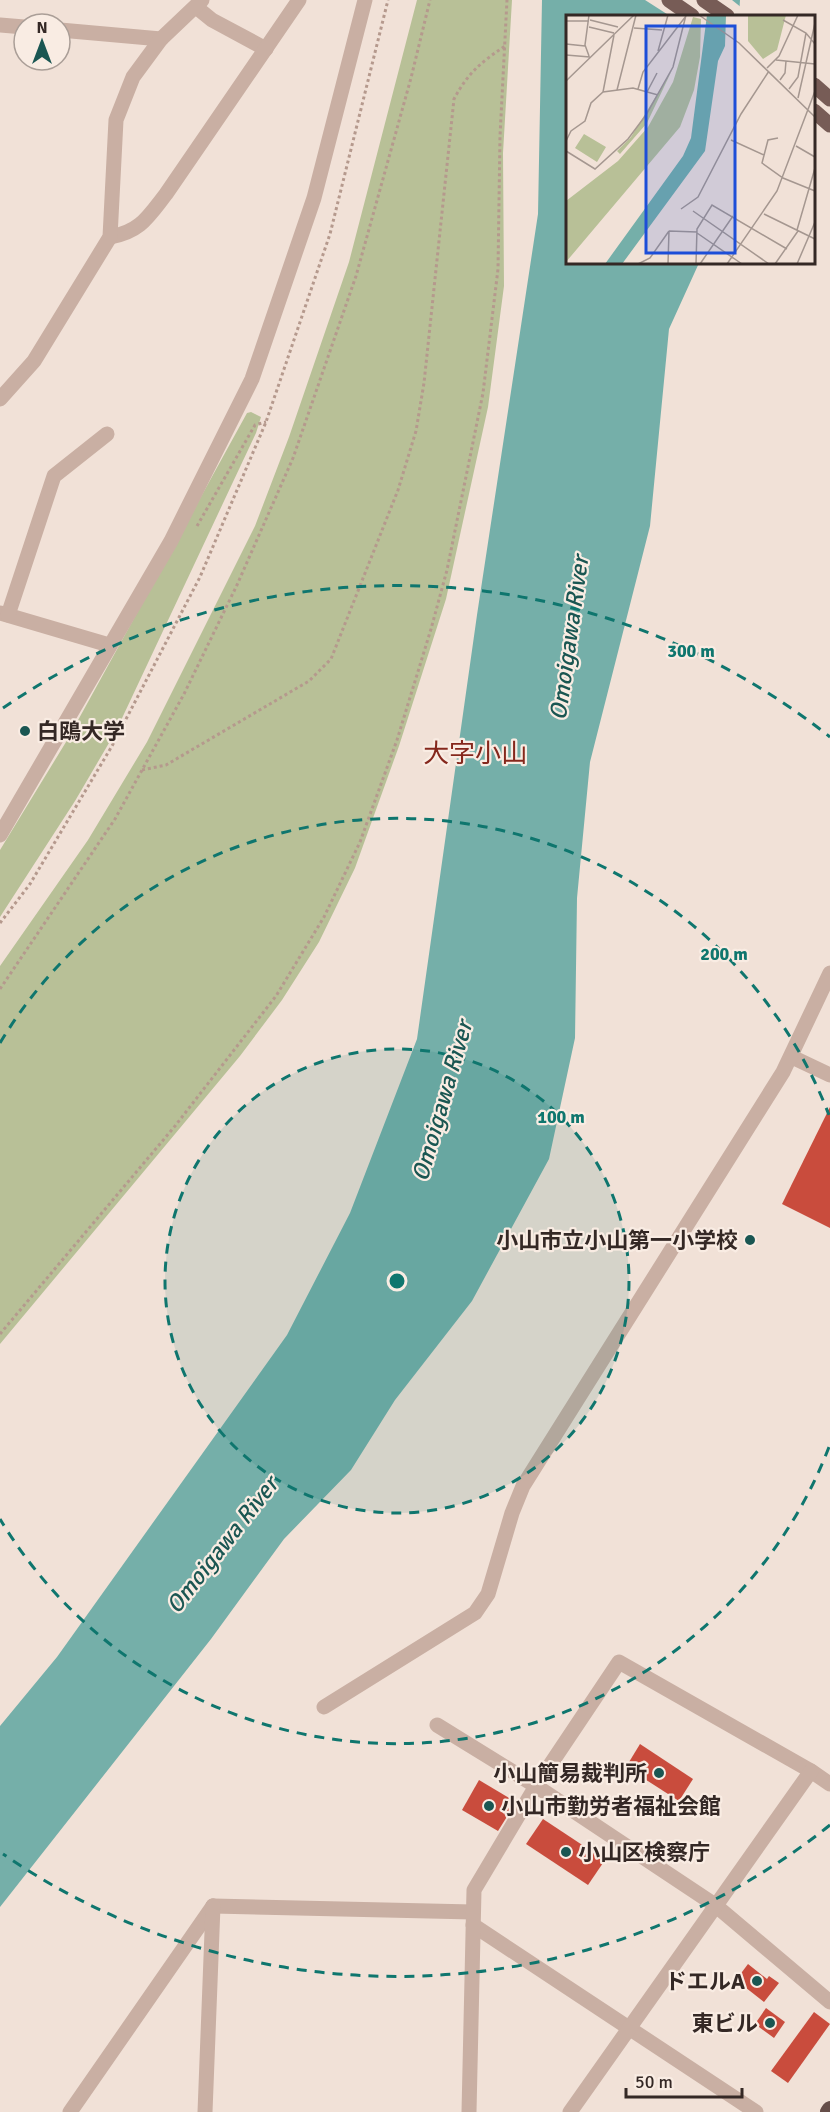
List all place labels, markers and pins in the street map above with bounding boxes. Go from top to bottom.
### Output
place label: 白鴎大学 [37,718,125,745]
marker: 白鴎大学 [18,724,32,738]
place label: 小山市立小山第一小学校 [496,1227,738,1254]
marker: 小山市立小山第一小学校 [743,1233,757,1247]
centre of rings [387,1271,407,1291]
place label: 小山簡易裁判所 [493,1760,647,1787]
marker: 小山簡易裁判所 [652,1766,666,1780]
place label: 小山市勤労者福祉会館 [501,1793,721,1820]
marker: 小山市勤労者福祉会館 [482,1799,496,1813]
place label: 小山区検察庁 [578,1839,710,1866]
marker: 小山区検察庁 [559,1845,573,1859]
place label: ドエルA [665,1968,745,1995]
marker: ドエルA [750,1974,764,1988]
place label: 東ビル [692,2010,758,2037]
marker: 東ビル [763,2016,777,2030]

